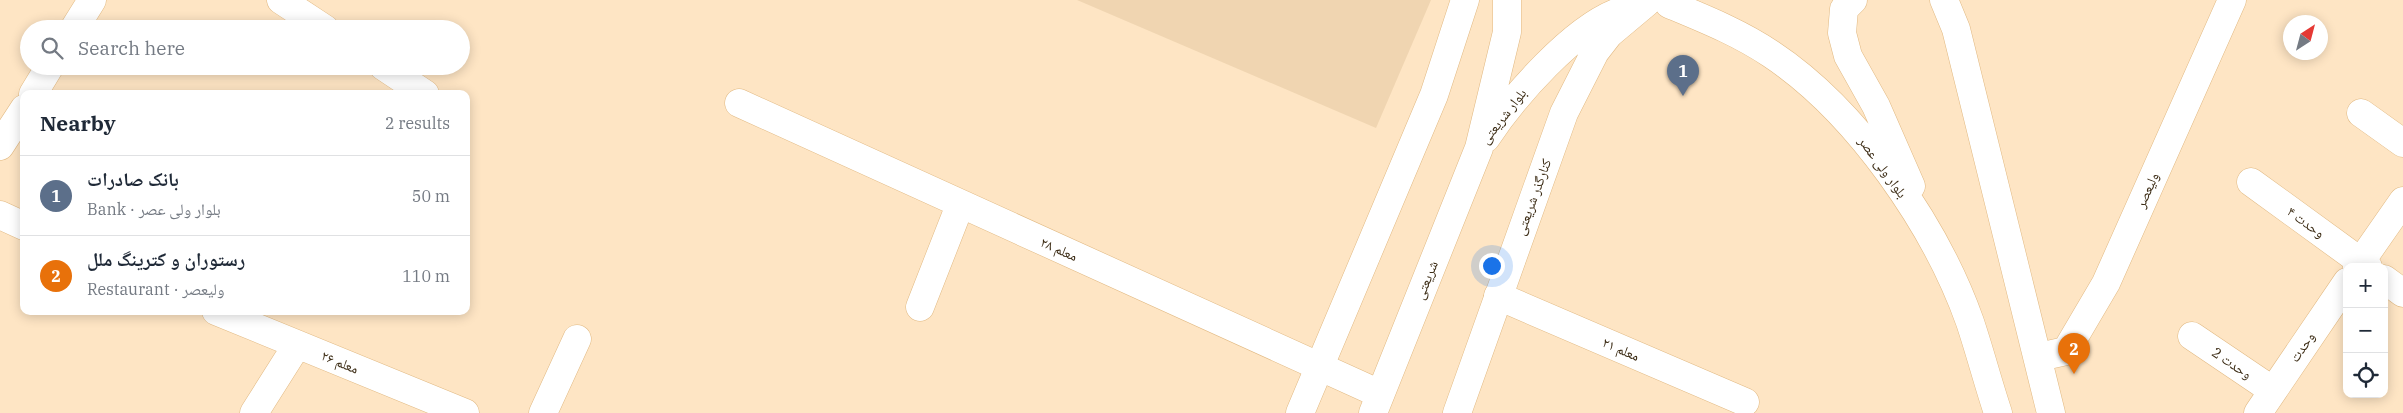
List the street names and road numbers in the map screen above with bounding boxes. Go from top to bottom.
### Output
street label: بلوار شریعتی [1476,84,1530,148]
street label: بلوار ولی عصر [1854,132,1911,201]
street label: کنارگذر شریعتی [1511,156,1555,238]
street label: ولیعصر [2131,169,2163,211]
street label: وحدت ۴ [2284,202,2328,242]
street label: معلم ۲۸ [1037,233,1080,266]
street label: شریعتی [1410,258,1442,302]
street label: وحدت [2285,328,2319,366]
street label: معلم ۲۱ [1599,333,1642,366]
street label: وحدت 2 [2208,343,2256,383]
street label: معلم ۲۶ [318,346,361,379]

